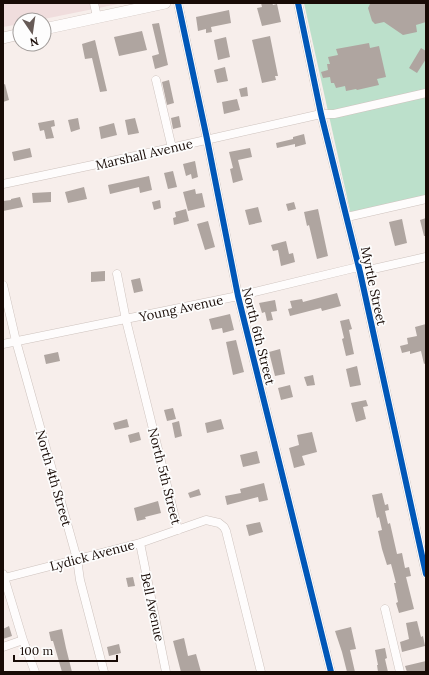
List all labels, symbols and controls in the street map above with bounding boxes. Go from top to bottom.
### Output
north arrow [12,12,52,52]
text: N [28,34,40,50]
street label: Marshall Avenue [94,135,194,174]
street label: Myrtle Street [357,245,390,327]
street label: North 6th Street [238,286,279,387]
street label: Young Avenue [137,291,225,326]
street label: North 5th Street [144,426,185,526]
street label: North 4th Street [32,428,75,528]
street label: Lydick Avenue [48,536,136,575]
street label: Bell Avenue [137,571,168,643]
scale bar [14,637,117,663]
text: 100 m [20,643,53,658]

